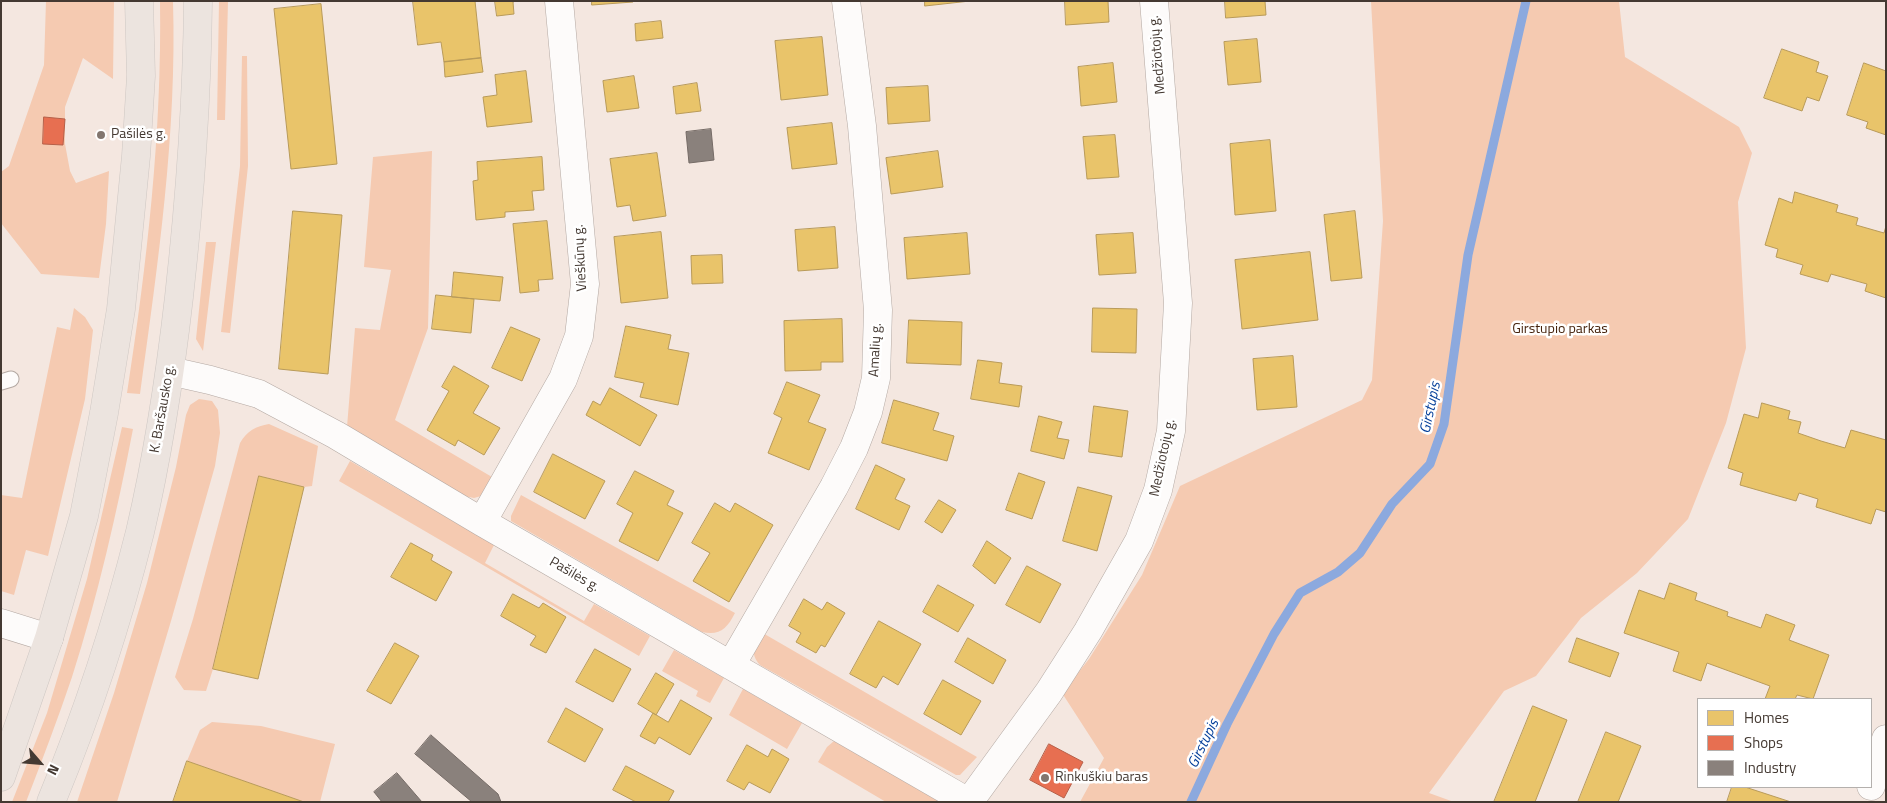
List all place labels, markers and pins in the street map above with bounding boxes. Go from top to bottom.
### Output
place label: Pašilės g. [111,127,166,143]
marker: Pašilės g. [95,129,107,141]
place label: Rinkuškiu baras [1055,770,1148,786]
marker: Rinkuškiu baras [1039,772,1051,784]

